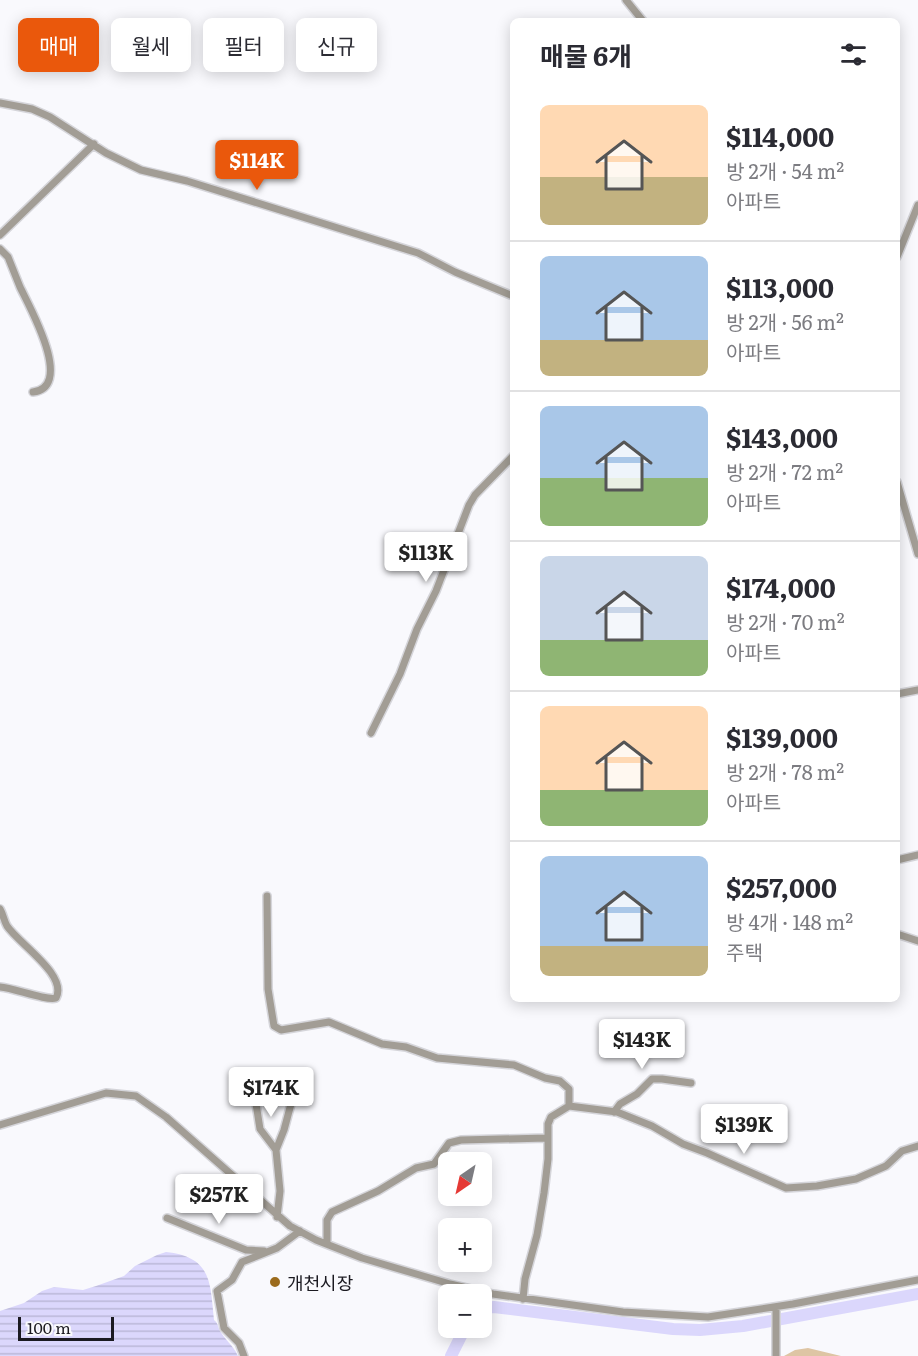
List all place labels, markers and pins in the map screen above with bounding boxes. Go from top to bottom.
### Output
pin: $114K [215,140,299,191]
pin: $113K [384,532,468,583]
pin: $143K [600,1019,684,1070]
pin: $174K [229,1067,313,1118]
pin: $139K [702,1104,786,1155]
pin: $257K [177,1174,261,1225]
place label: 개천시장 [287,1269,353,1296]
marker: 개천시장 [268,1275,282,1289]

